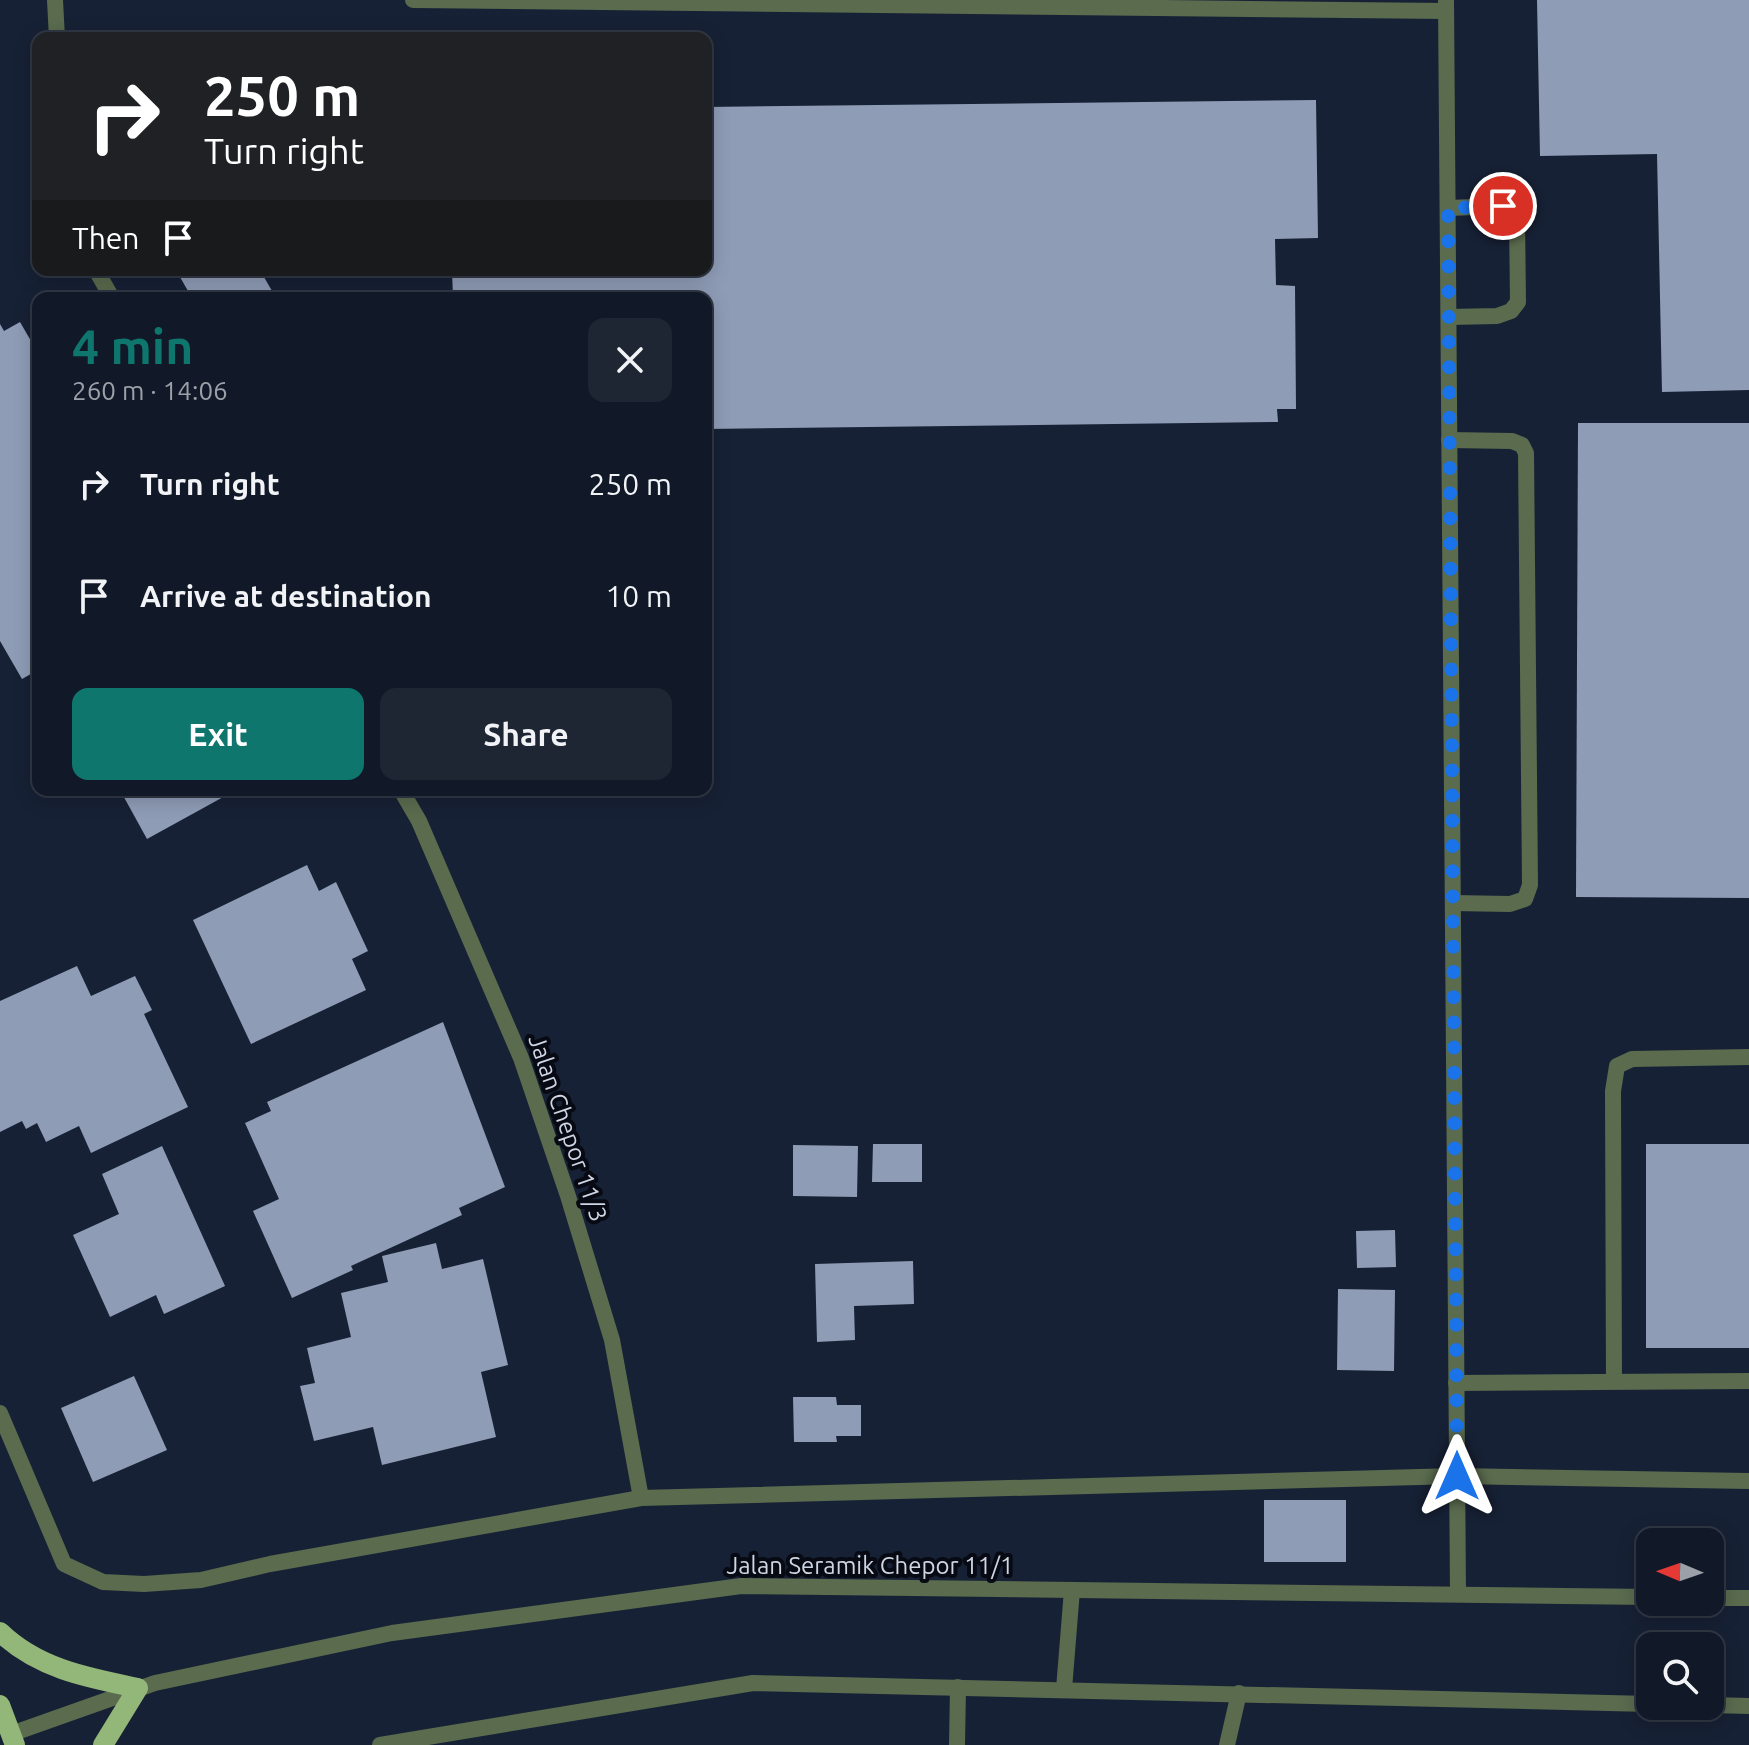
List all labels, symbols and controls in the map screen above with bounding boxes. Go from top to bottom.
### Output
icon: right [72,64,176,168]
text: 250 m [204,64,360,127]
text: Turn right [204,130,364,171]
pin [1469,172,1537,240]
icon: arrive [1481,184,1525,228]
icon: arrive [156,216,200,260]
text: Then [72,221,140,255]
button: close [588,318,672,402]
text: 4 min [72,319,193,373]
text: 260 m · 14:06 [72,376,228,405]
icon: right [72,462,116,506]
text: Turn right [140,467,280,501]
text: 250 m [588,467,672,501]
icon: arrive [72,574,116,618]
text: Arrive at destination [140,579,432,613]
text: 10 m [605,579,672,613]
button: Exit [72,688,364,780]
button: Share [380,688,672,780]
street label: Jalan Chepor 11/3 [523,1031,613,1225]
position arrow [1415,1434,1499,1518]
north arrow [1636,1528,1724,1616]
map controls [1636,1528,1724,1720]
street label: Jalan Seramik Chepor 11/1 [726,1552,1014,1579]
button: search [1636,1632,1724,1720]

